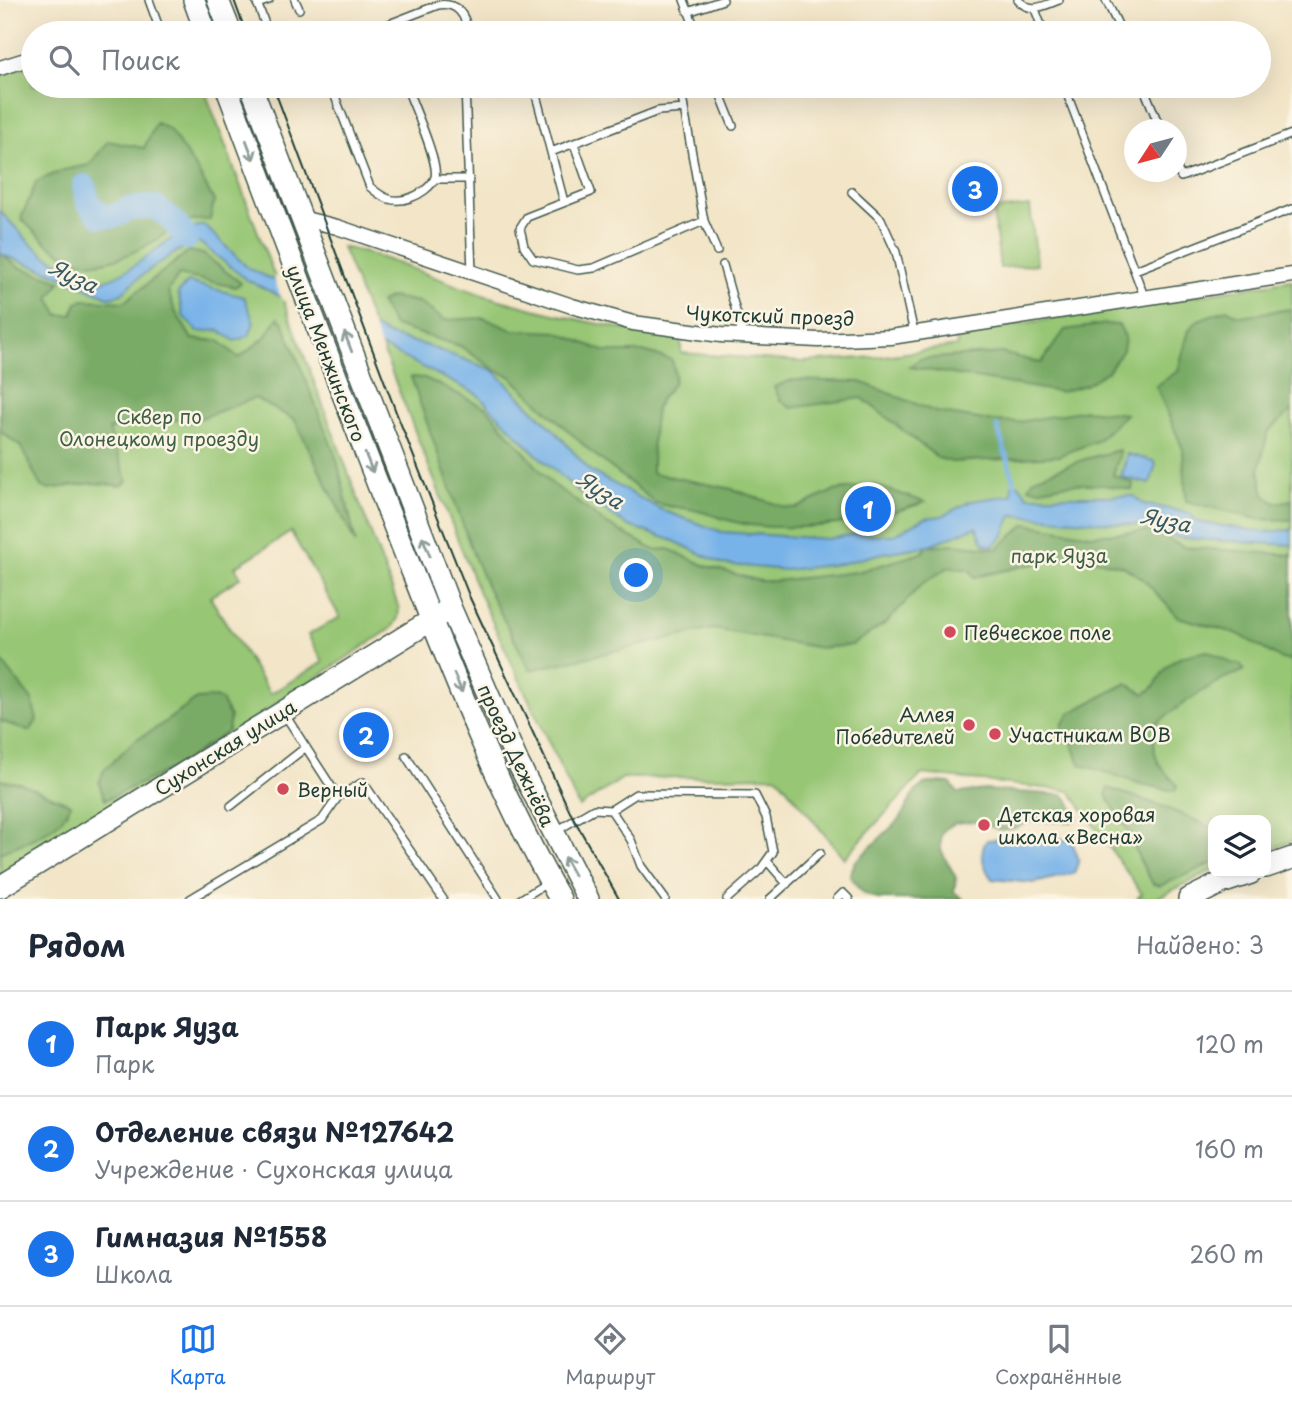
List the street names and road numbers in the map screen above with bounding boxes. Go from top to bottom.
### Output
street label: улица Менжинского [280,260,374,446]
street label: Чукотский проезд [685,298,855,332]
street label: проезд Дежнёва [472,679,562,831]
street label: Сухонская улица [149,692,301,802]

